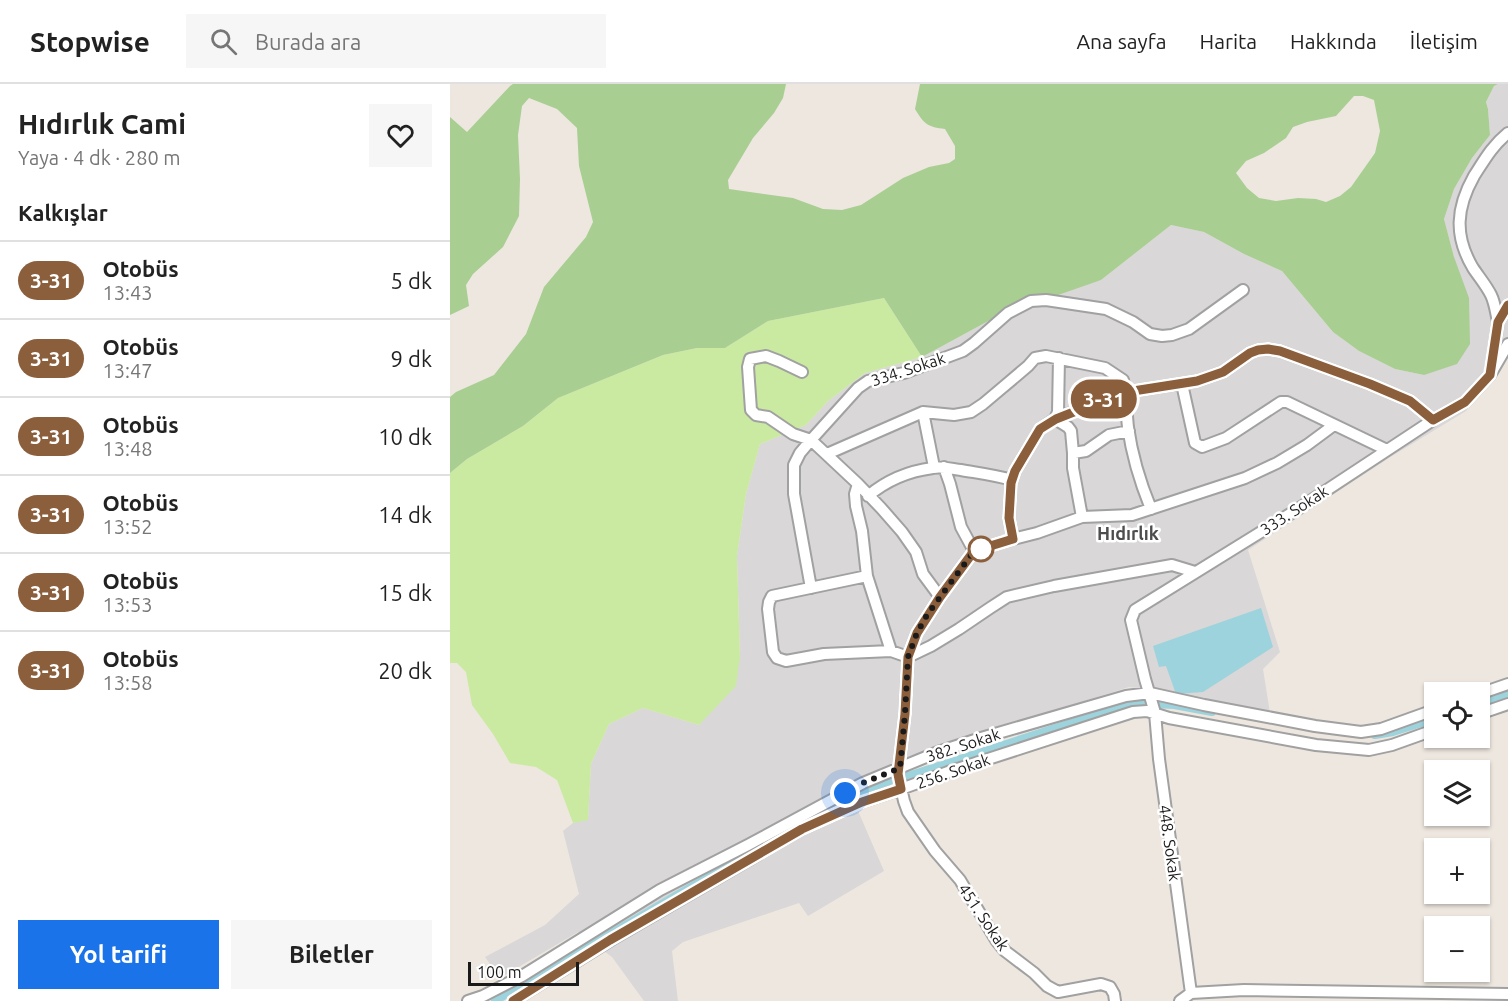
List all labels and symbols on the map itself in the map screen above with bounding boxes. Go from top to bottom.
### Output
street label: 334. Sokak [869,349,947,389]
line badge: 3-31 [1062,380,1146,418]
street label: 333. Sokak [1257,482,1331,538]
district label: Hıdırlık [1097,523,1159,543]
unlabelled marker [968,536,994,562]
street label: 382. Sokak [924,725,1002,765]
street label: 256. Sokak [914,750,992,792]
your location [830,778,860,808]
street label: 448. Sokak [1156,804,1184,882]
street label: 451. Sokak [955,880,1013,954]
scale bar [468,959,579,986]

